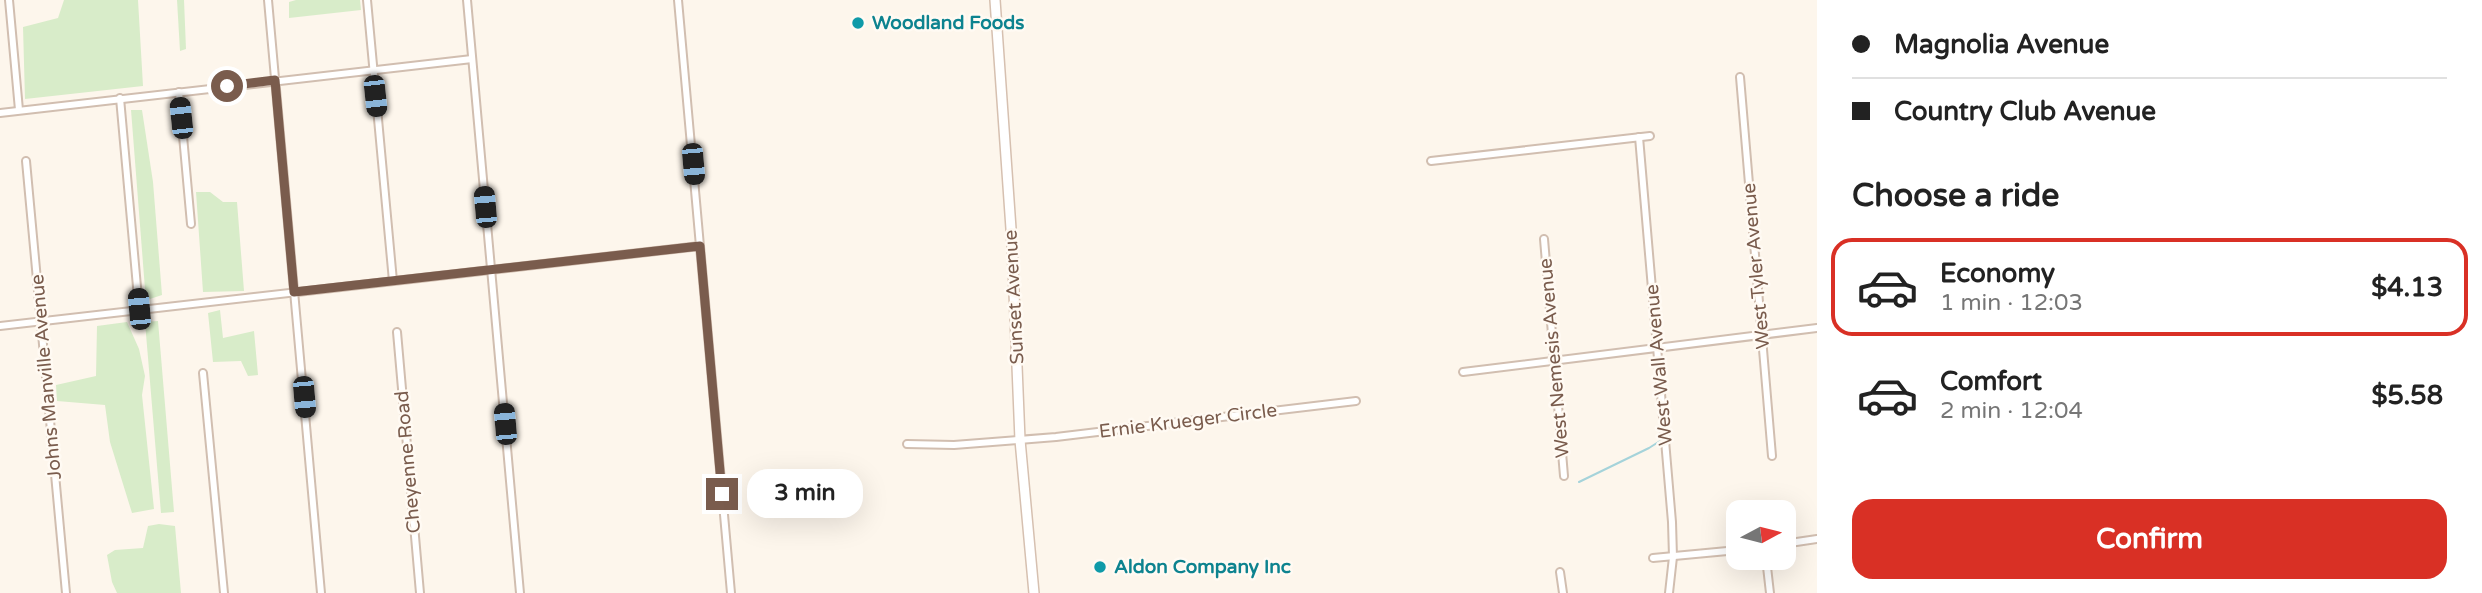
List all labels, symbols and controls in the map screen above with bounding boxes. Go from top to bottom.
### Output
place label: Woodland Foods [872,12,1024,34]
marker: Woodland Foods [850,15,866,31]
text: Magnolia Avenue [1894,29,2109,60]
route start [211,70,243,102]
car [363,74,388,118]
car [169,96,194,140]
text: Country Club Avenue [1894,96,2156,127]
car [681,142,706,186]
text: Choose a ride [1852,177,2059,215]
street label: West Tyler Avenue [1738,182,1774,350]
car [473,185,498,229]
street label: Sunset Avenue [999,229,1029,365]
icon: car [1856,256,1919,319]
street label: West Nemesis Avenue [1534,257,1574,459]
text: Economy [1940,258,2055,289]
text: $4.13 [2371,272,2443,303]
street label: Johns Manville Avenue [26,273,66,481]
street label: West Wall Avenue [1641,283,1677,447]
car [127,287,152,331]
text: 1 min · 12:03 [1940,289,2083,317]
icon: car [1856,364,1919,427]
text: Comfort [1940,366,2042,397]
car [292,375,317,419]
text: $5.58 [2371,380,2443,411]
street label: Cheyenne Road [391,390,425,534]
text: 2 min · 12:04 [1940,397,2083,425]
street label: Ernie Krueger Circle [1098,399,1278,443]
car [493,402,518,446]
callout: 3 min [746,470,862,518]
route end [706,478,738,510]
text: 3 min [774,479,836,507]
button: Confirm [1852,499,2447,579]
north arrow [1726,500,1796,570]
map controls [1726,500,1796,570]
place label: Aldon Company Inc [1114,556,1291,579]
marker: Aldon Company Inc [1092,559,1108,575]

